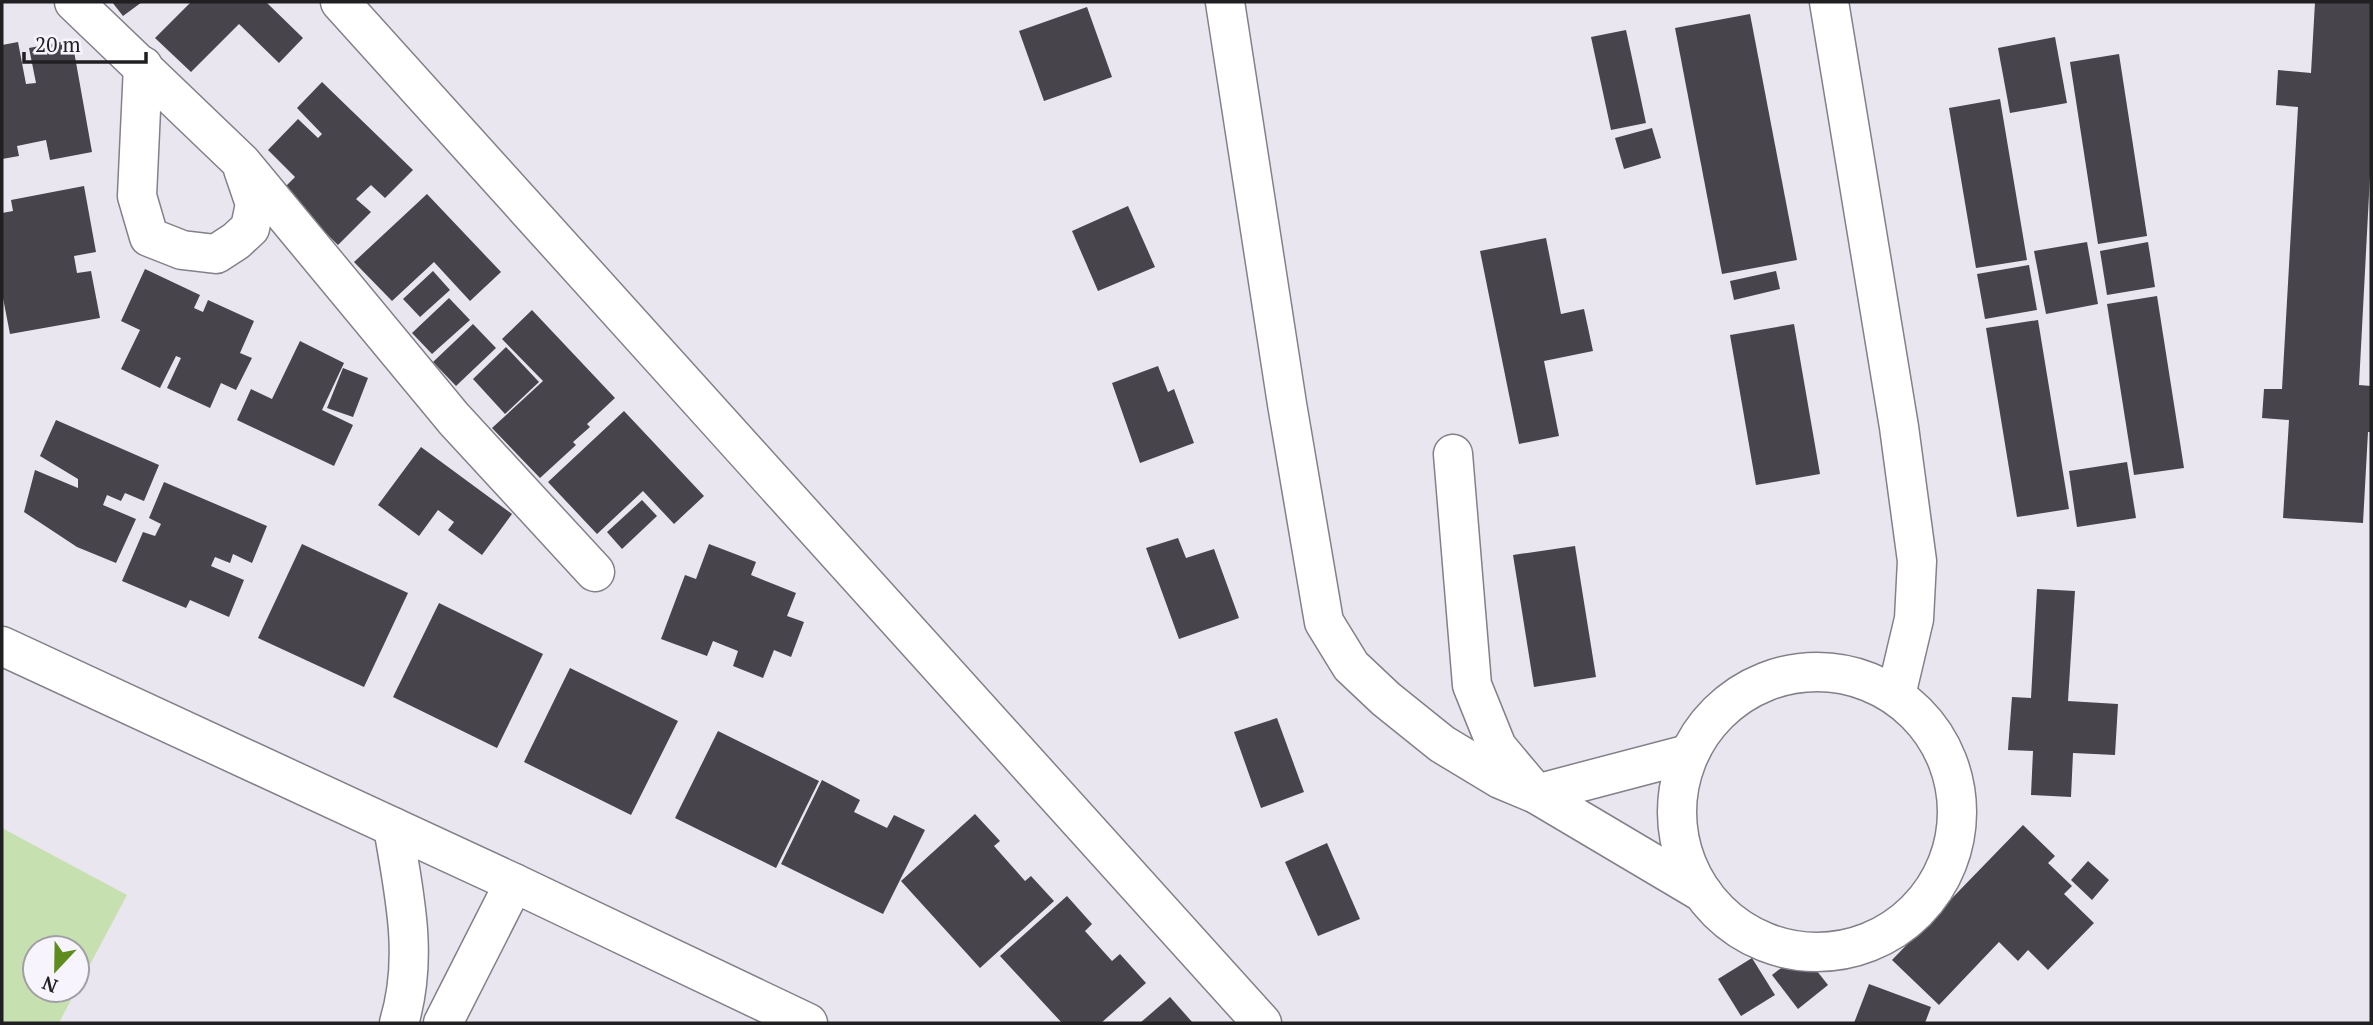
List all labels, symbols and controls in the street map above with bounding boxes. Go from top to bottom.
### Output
scale bar [24,21,147,65]
text: 20 m [35,30,81,58]
north arrow [21,934,91,1004]
text: N [38,971,61,1000]

